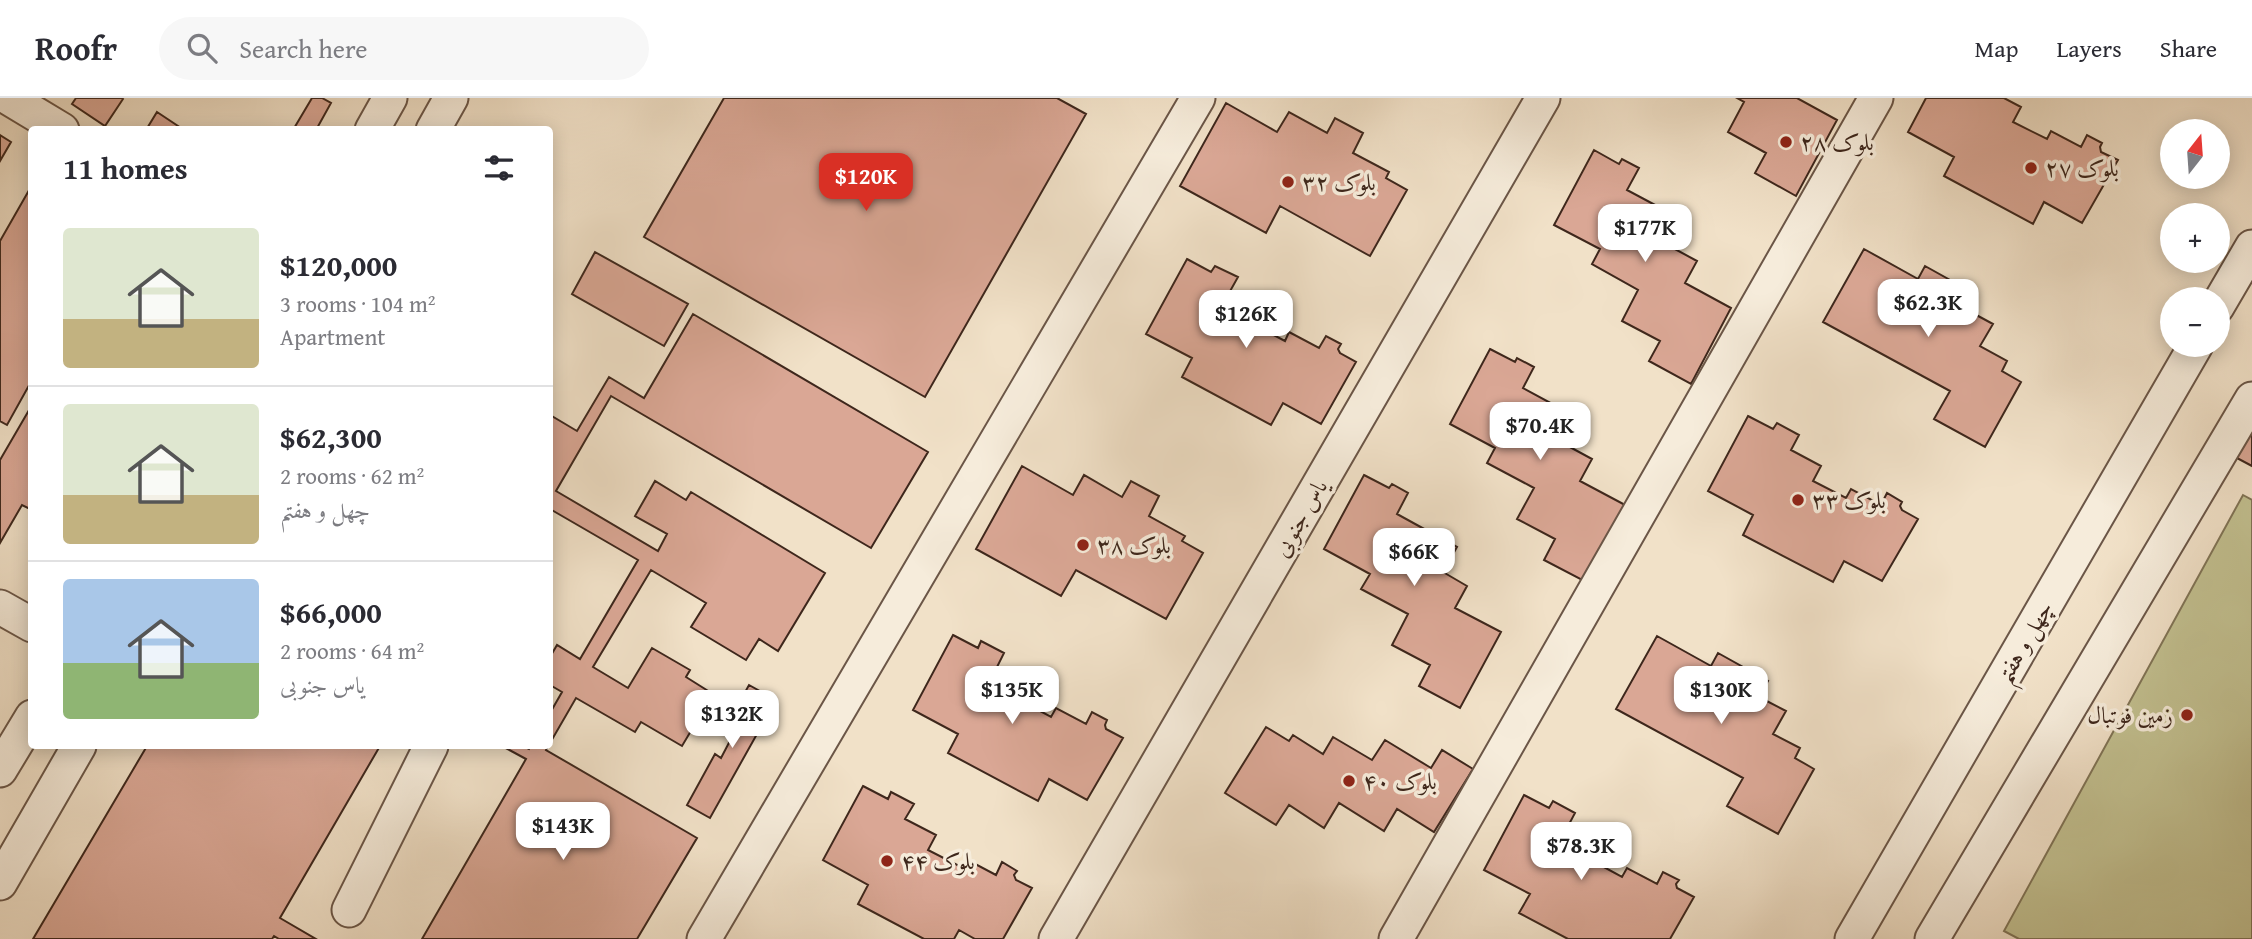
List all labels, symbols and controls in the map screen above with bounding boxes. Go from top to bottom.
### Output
search box [159,17,649,80]
text: Roofr [35,24,117,72]
icon: search [183,29,221,67]
text: Search here [239,29,368,68]
text: Map [1975,31,2018,66]
text: Layers [2056,31,2122,66]
text: Share [2160,31,2217,66]
north arrow [2160,119,2230,189]
map controls [2160,119,2230,357]
place label: بلوک ۲۸ [1800,125,1874,158]
marker: بلوک ۲۸ [1778,134,1794,150]
text: 11 homes [63,146,188,190]
icon: filters [480,149,518,187]
place label: بلوک ۲۷ [2045,151,2119,184]
pin: $120K [817,153,915,213]
text: $120K [835,159,897,192]
marker: بلوک ۲۷ [2023,160,2039,176]
place label: بلوک ۳۲ [1302,165,1376,198]
marker: بلوک ۳۲ [1280,174,1296,190]
button: + [2160,203,2230,273]
pin: $177K [1596,204,1694,264]
text: $177K [1614,210,1676,243]
text: $120,000 [280,243,397,287]
icon: home [119,256,203,340]
pin: $62.3K [1871,280,1985,339]
text: $62.3K [1894,285,1962,318]
text: 3 rooms · 104 m² [280,287,435,320]
button: − [2160,287,2230,357]
pin: $126K [1197,290,1295,350]
text: $126K [1215,296,1277,329]
text: Apartment [280,320,385,353]
pin: $70.4K [1483,402,1597,462]
text: $70.4K [1506,408,1574,441]
text: $62,300 [280,415,382,459]
icon: home [119,432,203,516]
text: 2 rooms · 62 m² [280,459,424,492]
street label: یاس جنوبی [1264,471,1336,563]
place label: بلوک ۳۳ [1812,483,1886,516]
marker: بلوک ۳۳ [1790,492,1806,508]
text: چهل و هفتم [280,493,370,526]
place label: بلوک ۳۸ [1097,528,1171,561]
pin: $66K [1373,528,1455,588]
text: $66K [1389,534,1439,567]
marker: بلوک ۳۸ [1075,537,1091,553]
text: $66,000 [280,590,382,634]
street label: چهل و هفتم [1987,594,2066,693]
icon: home [119,607,203,691]
text: 2 rooms · 64 m² [280,634,424,667]
pin: $135K [963,666,1061,726]
pin: $130K [1672,666,1770,726]
text: یاس جنوبی [280,668,365,701]
text: $135K [981,672,1043,705]
text: $130K [1690,672,1752,705]
pin: $132K [683,690,781,750]
text: $132K [701,696,763,729]
place label: زمین فوتبال [2087,698,2173,731]
marker: زمین فوتبال [2179,707,2195,723]
place label: بلوک ۴۰ [1363,764,1437,797]
marker: بلوک ۴۰ [1341,773,1357,789]
pin: $143K [514,802,612,862]
text: $143K [532,808,594,841]
pin: $78.3K [1524,822,1638,882]
text: $78.3K [1547,828,1615,861]
place label: بلوک ۴۴ [901,844,975,877]
marker: بلوک ۴۴ [879,853,895,869]

